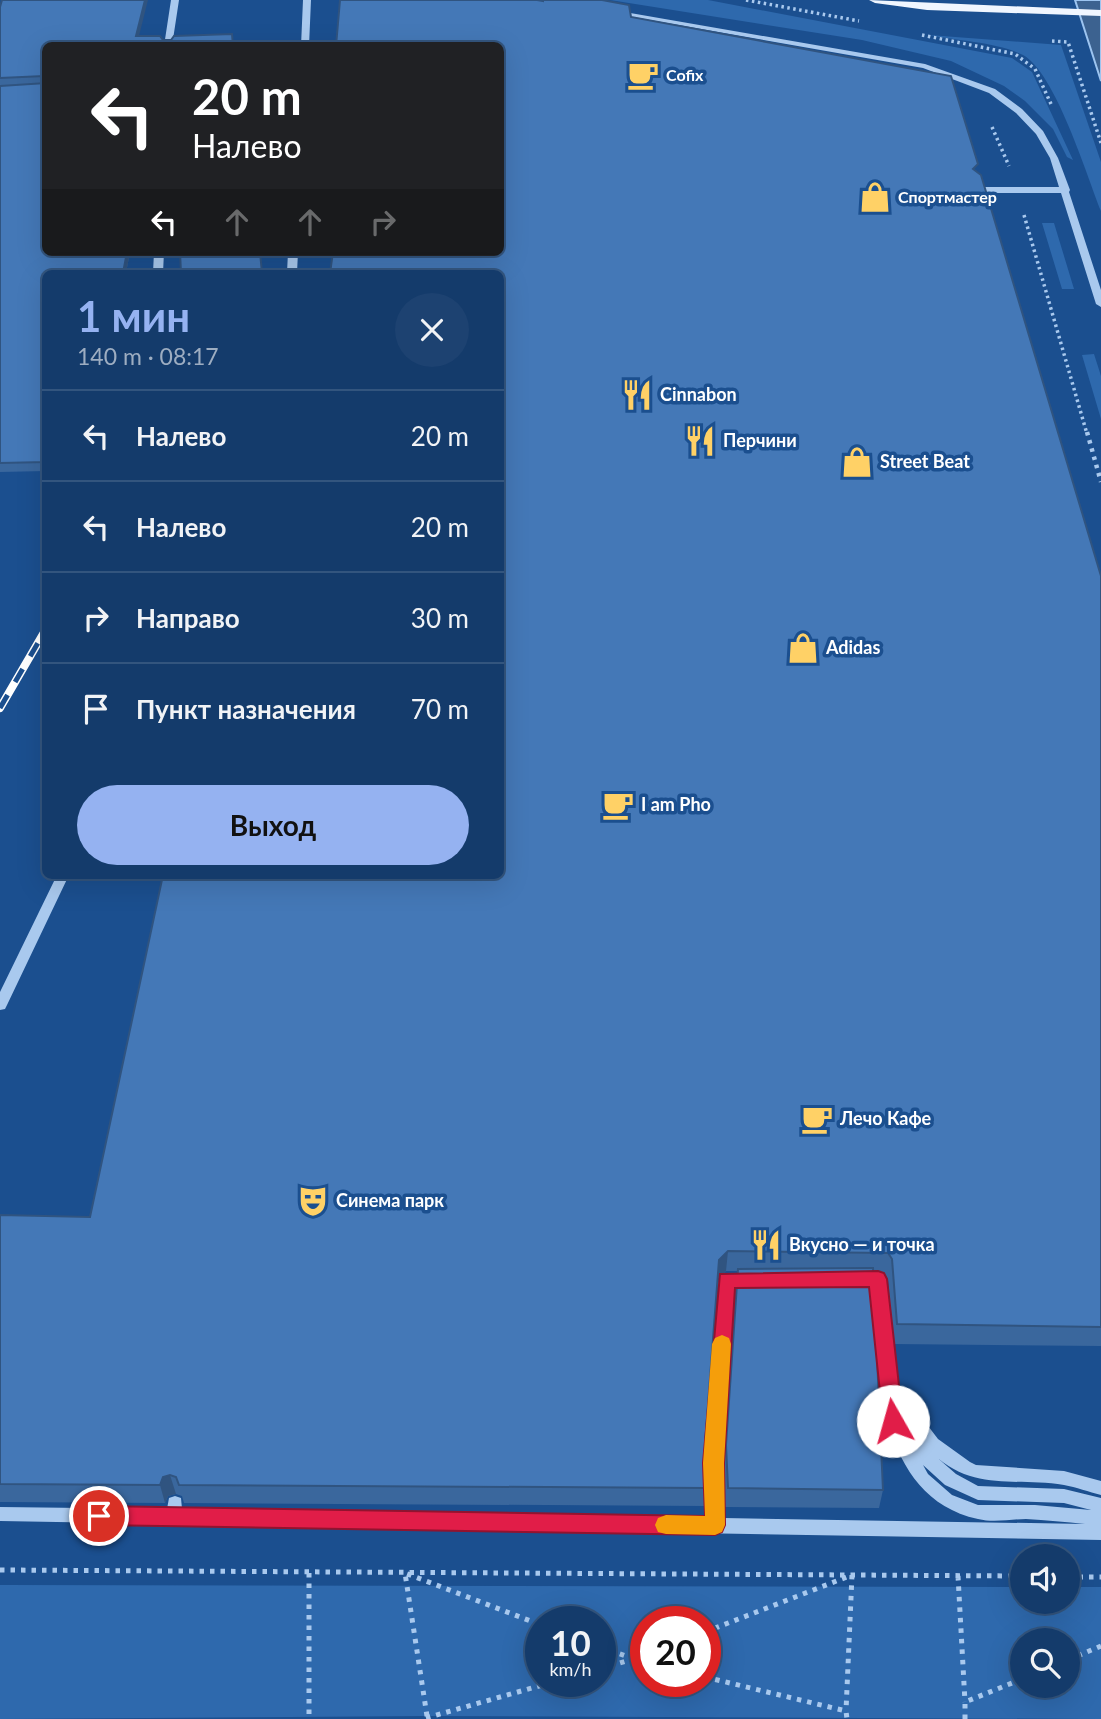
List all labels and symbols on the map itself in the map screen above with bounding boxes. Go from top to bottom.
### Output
cafe icon: Cofix [626,58,660,92]
place label: Cofix [666,65,704,84]
shop icon: Спортмастер [858,180,892,214]
place label: Спортмастер [898,187,997,206]
restaurant icon: Cinnabon [620,378,654,412]
place label: Cinnabon [660,383,737,405]
restaurant icon: Перчини [683,424,717,458]
place label: Перчини [723,429,797,451]
shop icon: Street Beat [840,445,874,479]
place label: Street Beat [880,450,970,472]
shop icon: Adidas [786,631,820,665]
place label: Adidas [825,636,880,658]
cafe icon: I am Pho [601,788,635,822]
place label: I am Pho [641,793,711,815]
cafe icon: Лечо Кафе [800,1102,834,1136]
place label: Лечо Кафе [839,1107,932,1129]
theatre icon: Синема парк [296,1184,330,1218]
place label: Синема парк [336,1189,444,1211]
restaurant icon: Вкусно — и точка [749,1228,783,1262]
place label: Вкусно — и точка [789,1233,935,1255]
position arrow [856,1384,930,1458]
pin [69,1486,129,1546]
speed limit sign: 20 [630,1606,721,1697]

